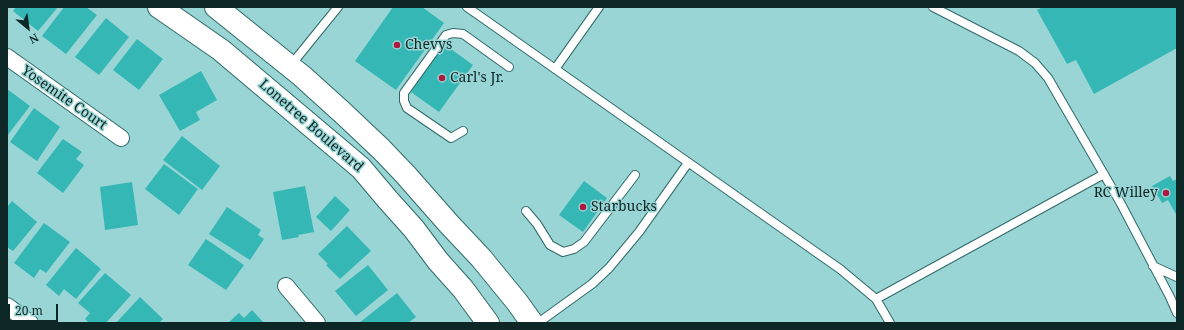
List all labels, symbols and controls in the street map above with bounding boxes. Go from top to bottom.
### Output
north arrow [8,8,48,48]
text: N [27,30,41,48]
place label: Chevys [405,37,452,53]
marker: Chevys [392,40,402,50]
street label: Yosemite Court [18,62,110,134]
place label: Carl's Jr. [450,70,504,86]
marker: Carl's Jr. [437,73,447,83]
street label: Lonetree Boulevard [255,76,367,176]
place label: RC Willey [1094,185,1158,201]
marker: RC Willey [1161,188,1171,198]
place label: Starbucks [591,199,657,215]
marker: Starbucks [578,202,588,212]
scale bar [10,296,60,322]
text: 20 m [15,302,43,319]

